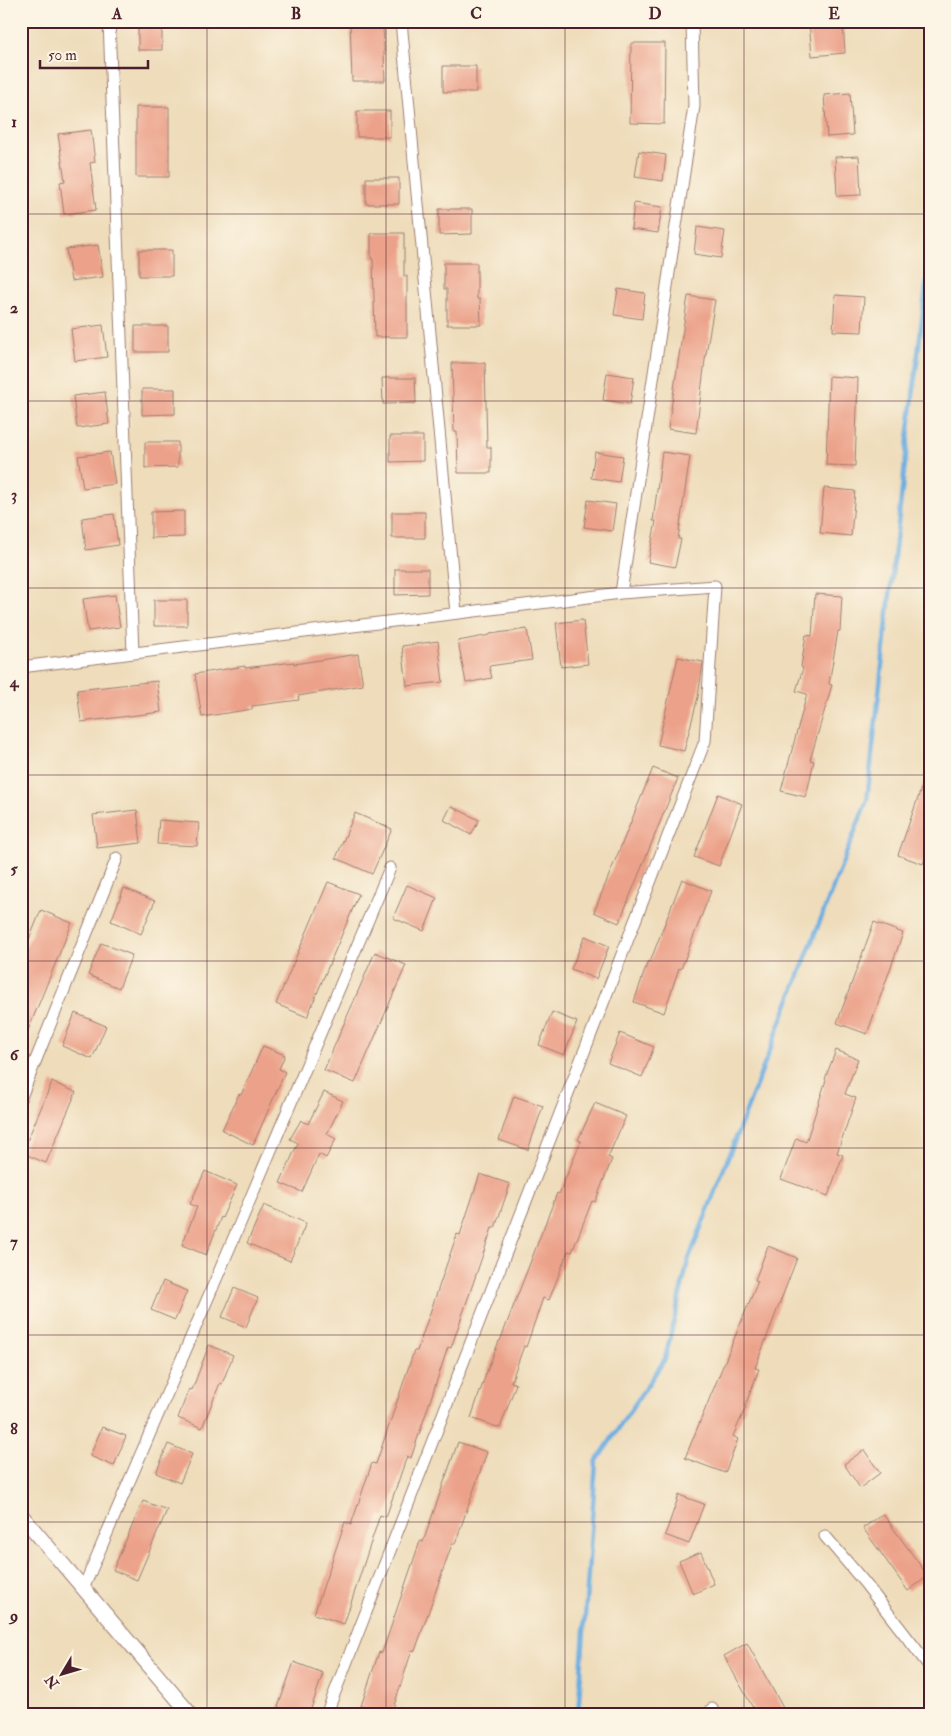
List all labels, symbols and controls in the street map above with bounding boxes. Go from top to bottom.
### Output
text: A [111,4,123,24]
text: B [291,4,301,24]
text: C [470,4,482,24]
text: D [648,4,662,24]
text: E [828,4,840,24]
scale bar [40,38,148,70]
text: 50 m [48,46,77,65]
text: 1 [11,112,17,132]
text: 2 [10,298,18,318]
text: 3 [11,485,17,505]
text: 4 [9,672,20,692]
text: 5 [10,859,18,879]
text: 6 [10,1045,20,1065]
text: 7 [10,1232,18,1252]
text: 8 [10,1419,18,1439]
text: 9 [8,1606,18,1626]
north arrow [38,1648,88,1698]
text: N [41,1671,63,1693]

